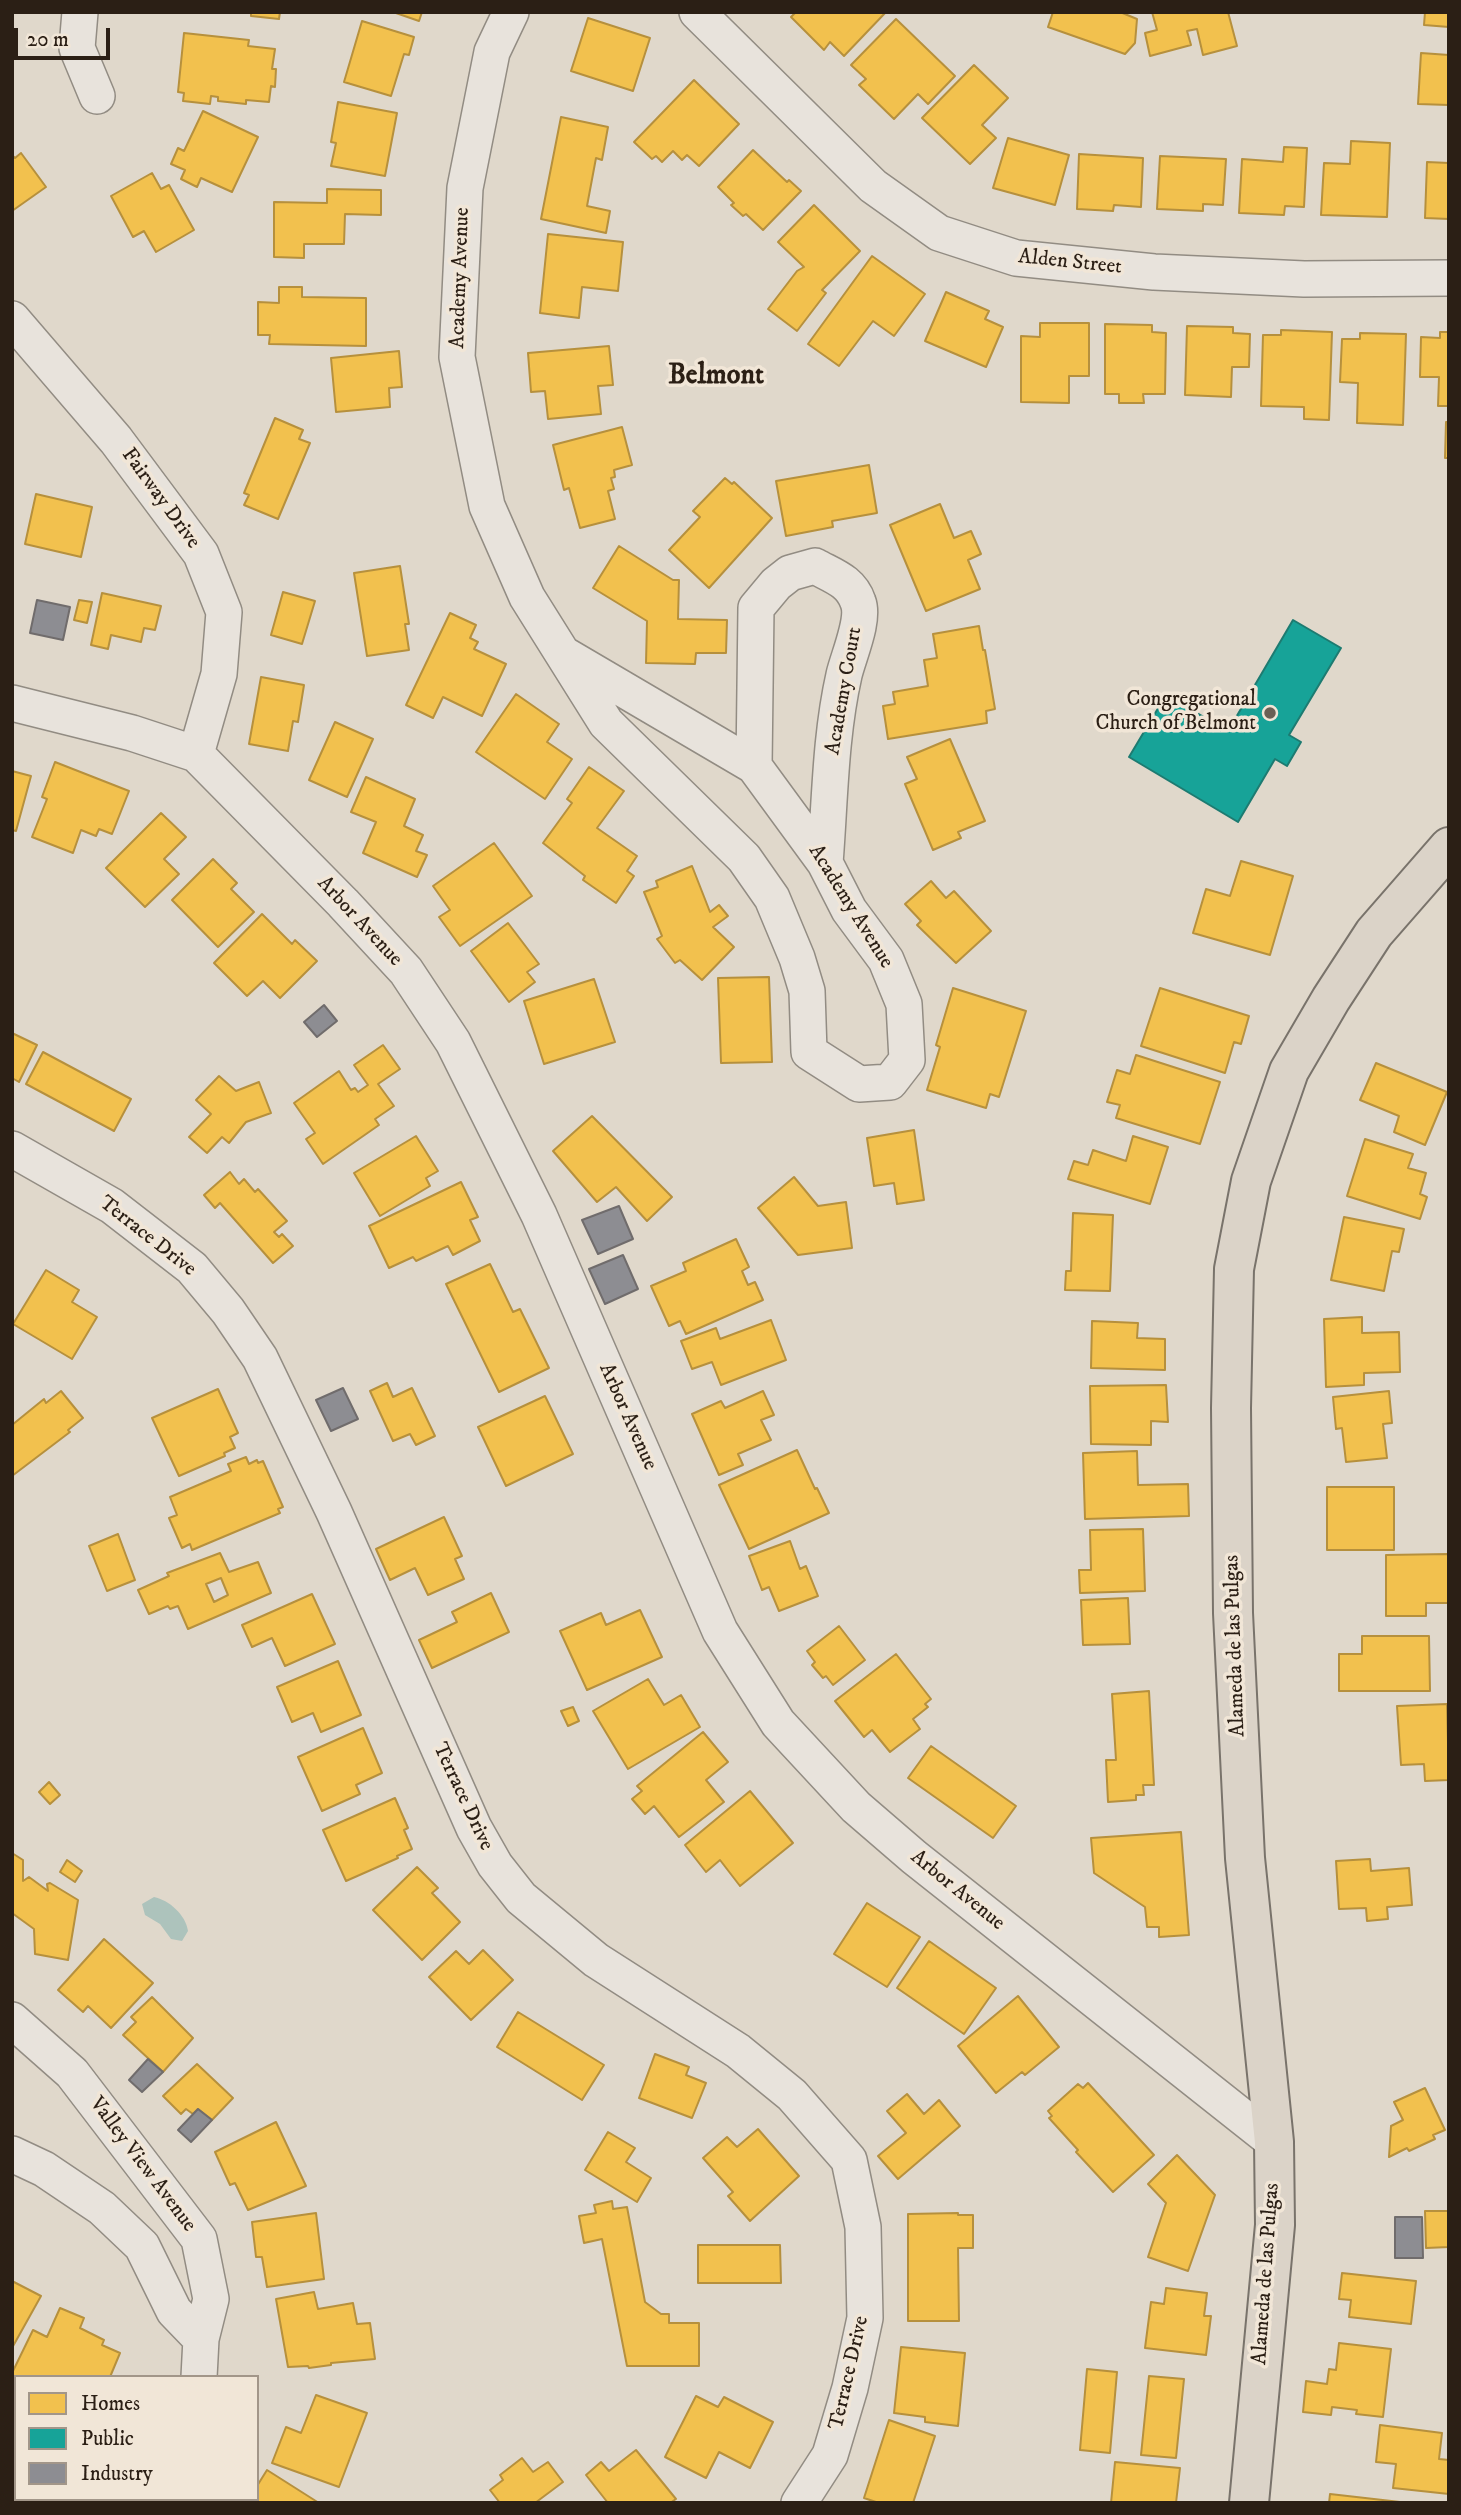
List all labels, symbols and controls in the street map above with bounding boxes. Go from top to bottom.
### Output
scale bar [18,14,114,58]
text: 20 m [27,27,69,53]
street label: Academy Avenue [446,207,476,349]
street label: Alden Street [1017,245,1123,281]
district label: Belmont [668,360,764,394]
street label: Fairway Drive [115,444,205,554]
street label: Academy Court [821,625,869,757]
place label: Congregational Church of Belmont [1096,688,1256,738]
marker: Congregational Church of Belmont [1262,705,1278,721]
street label: Academy Avenue [802,840,898,974]
street label: Arbor Avenue [311,872,407,972]
street label: Terrace Drive [94,1191,200,1283]
street label: Arbor Avenue [592,1360,662,1474]
street label: Alameda de las Pulgas [1220,1555,1252,1737]
street label: Terrace Drive [426,1739,498,1855]
street label: Arbor Avenue [905,1845,1009,1937]
street label: Valley View Avenue [83,2093,201,2237]
street label: Alameda de las Pulgas [1248,2182,1286,2366]
street label: Terrace Drive [825,2314,875,2432]
legend [14,2375,259,2501]
text: Homes [81,2391,140,2417]
text: Public [81,2426,134,2452]
text: Industry [81,2461,153,2487]

